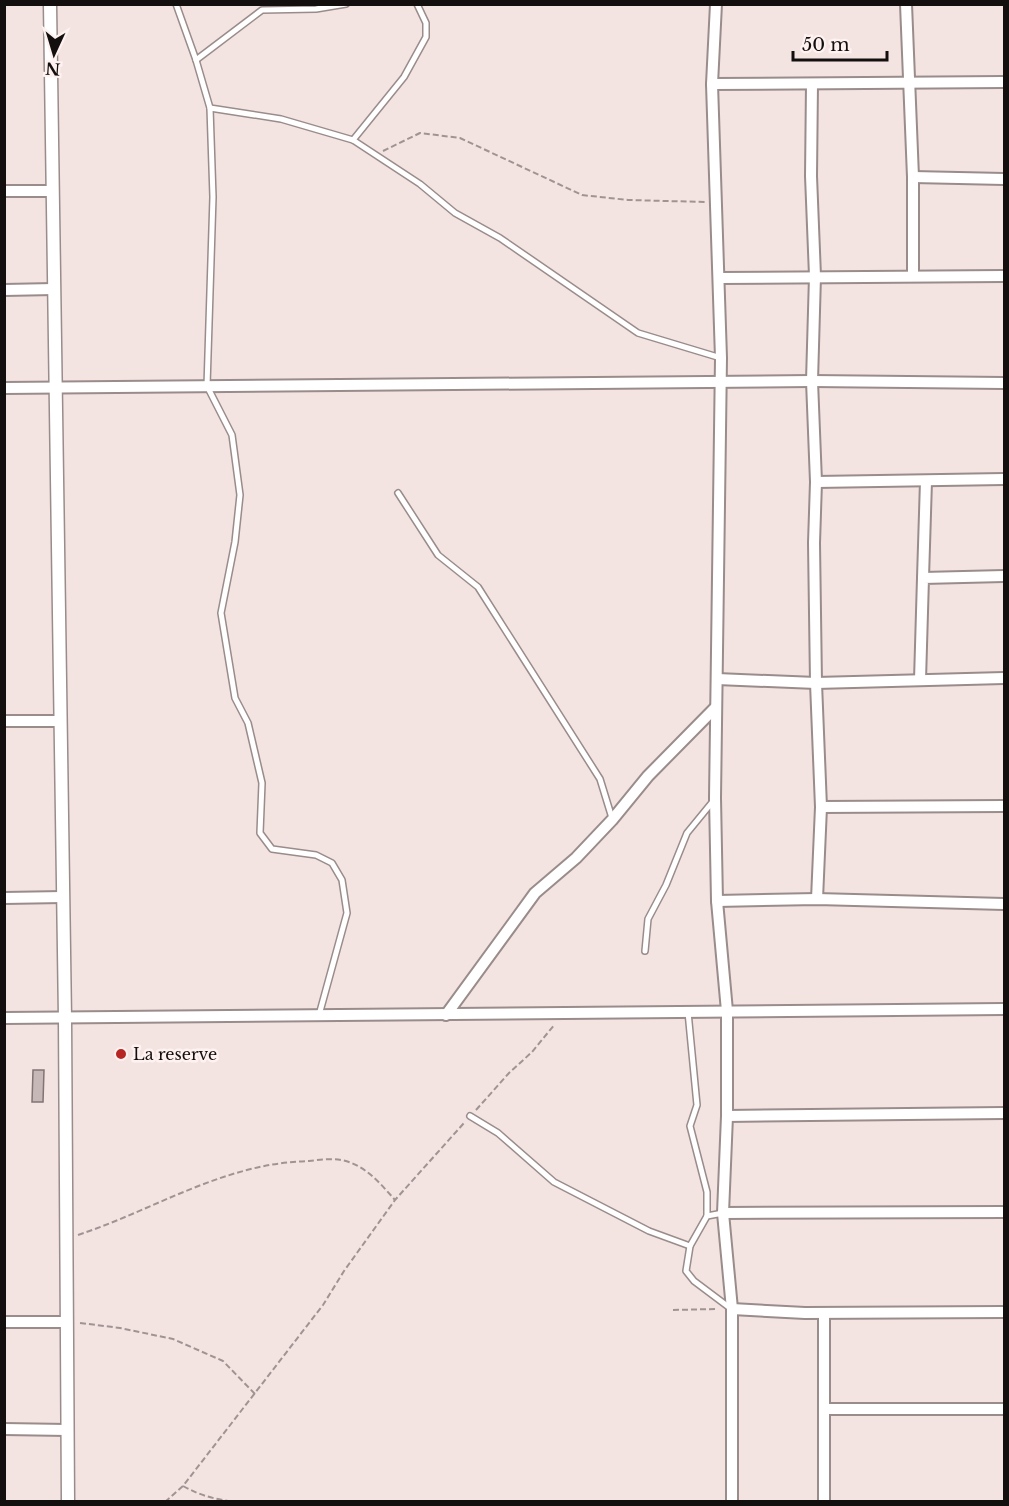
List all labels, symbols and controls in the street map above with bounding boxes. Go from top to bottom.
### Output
north arrow [24,24,84,84]
scale bar [793,24,888,62]
text: 50 m [802,34,850,56]
text: N [45,58,61,79]
place label: La reserve [133,1044,217,1064]
marker: La reserve [114,1047,128,1061]

